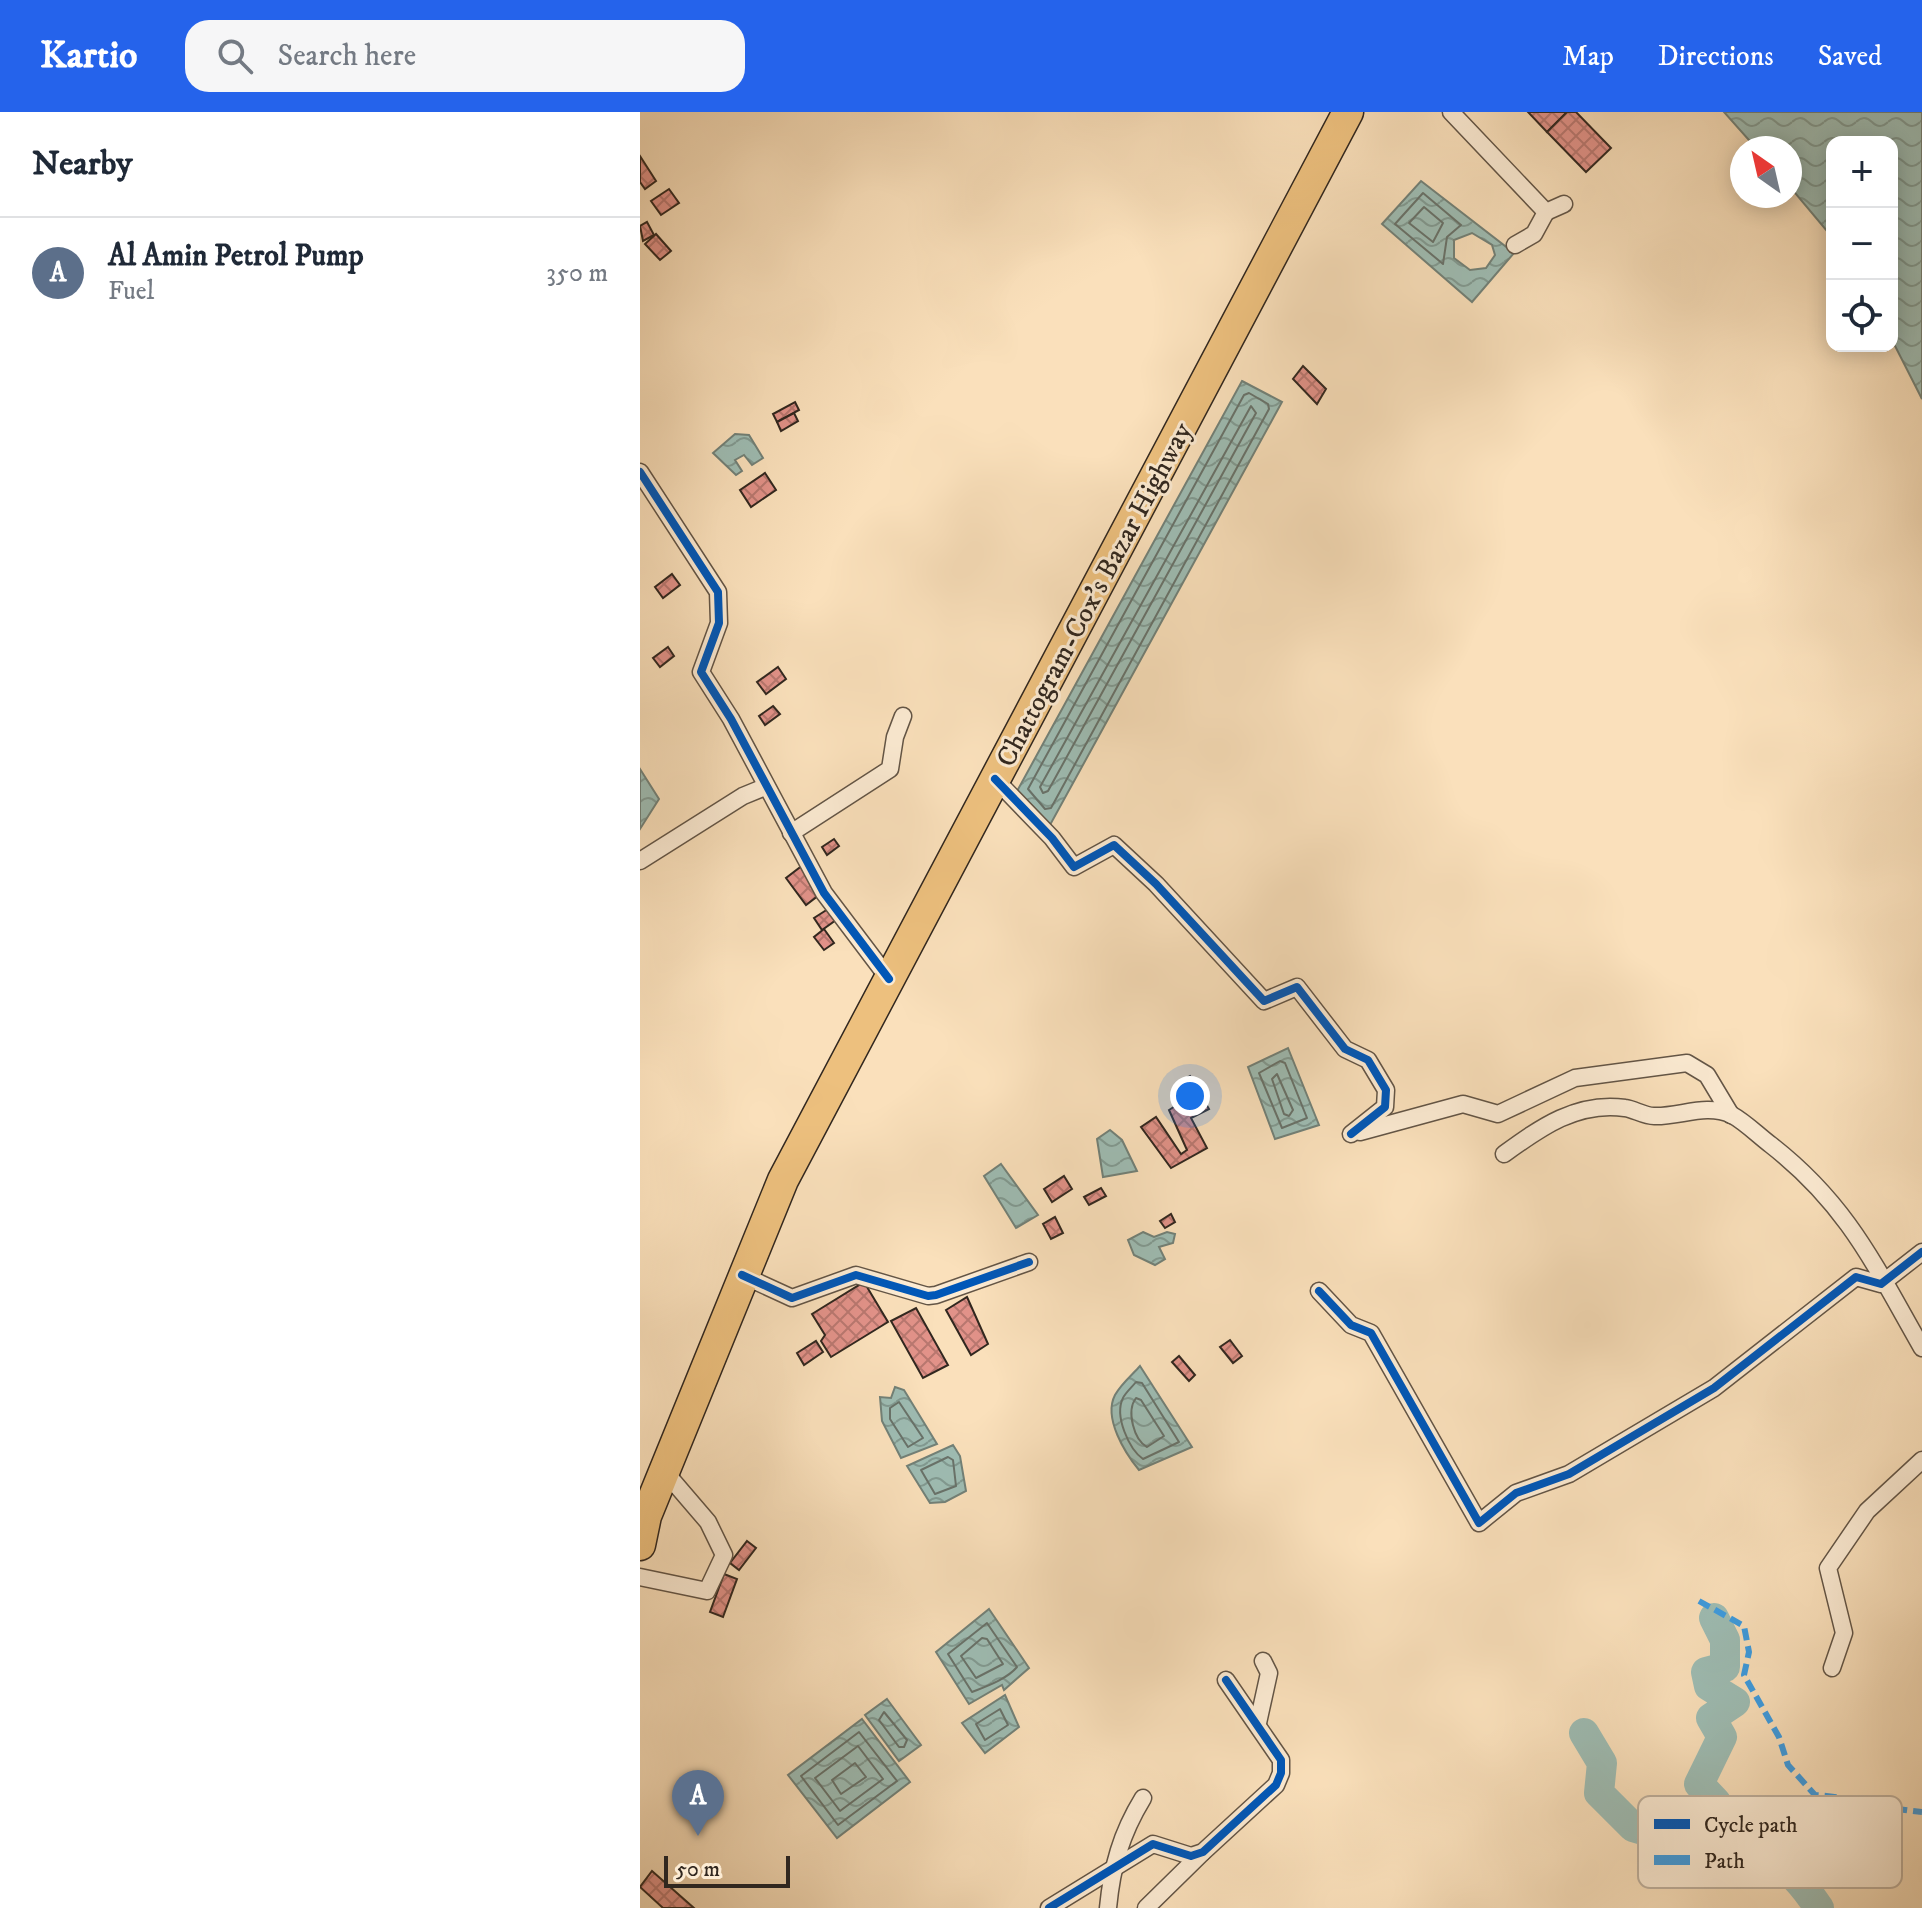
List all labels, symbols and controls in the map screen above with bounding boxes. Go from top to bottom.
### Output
search box [185,20,745,92]
text: Kartio [40,32,137,80]
icon: search [213,34,257,78]
text: Search here [277,38,416,75]
text: Map [1562,39,1614,74]
text: Directions [1658,39,1774,74]
text: Saved [1818,39,1882,74]
north arrow [1730,136,1802,208]
map controls [1826,136,1898,352]
button: + [1826,136,1898,208]
text: Nearby [32,143,133,185]
button: − [1826,208,1898,280]
text: Al Amin Petrol Pump [108,238,364,275]
text: A [50,257,66,290]
text: 350 m [546,257,608,290]
text: Fuel [108,275,154,308]
button: locate [1826,280,1898,352]
street label: Chattogram-Cox's Bazar Highway [988,416,1200,773]
your location [1170,1076,1210,1116]
pin: A [672,1770,724,1836]
legend [1638,1796,1902,1888]
text: Cycle path [1704,1812,1798,1839]
text: Path [1704,1848,1745,1875]
scale bar [664,1852,790,1888]
text: 50 m [676,1856,720,1883]

